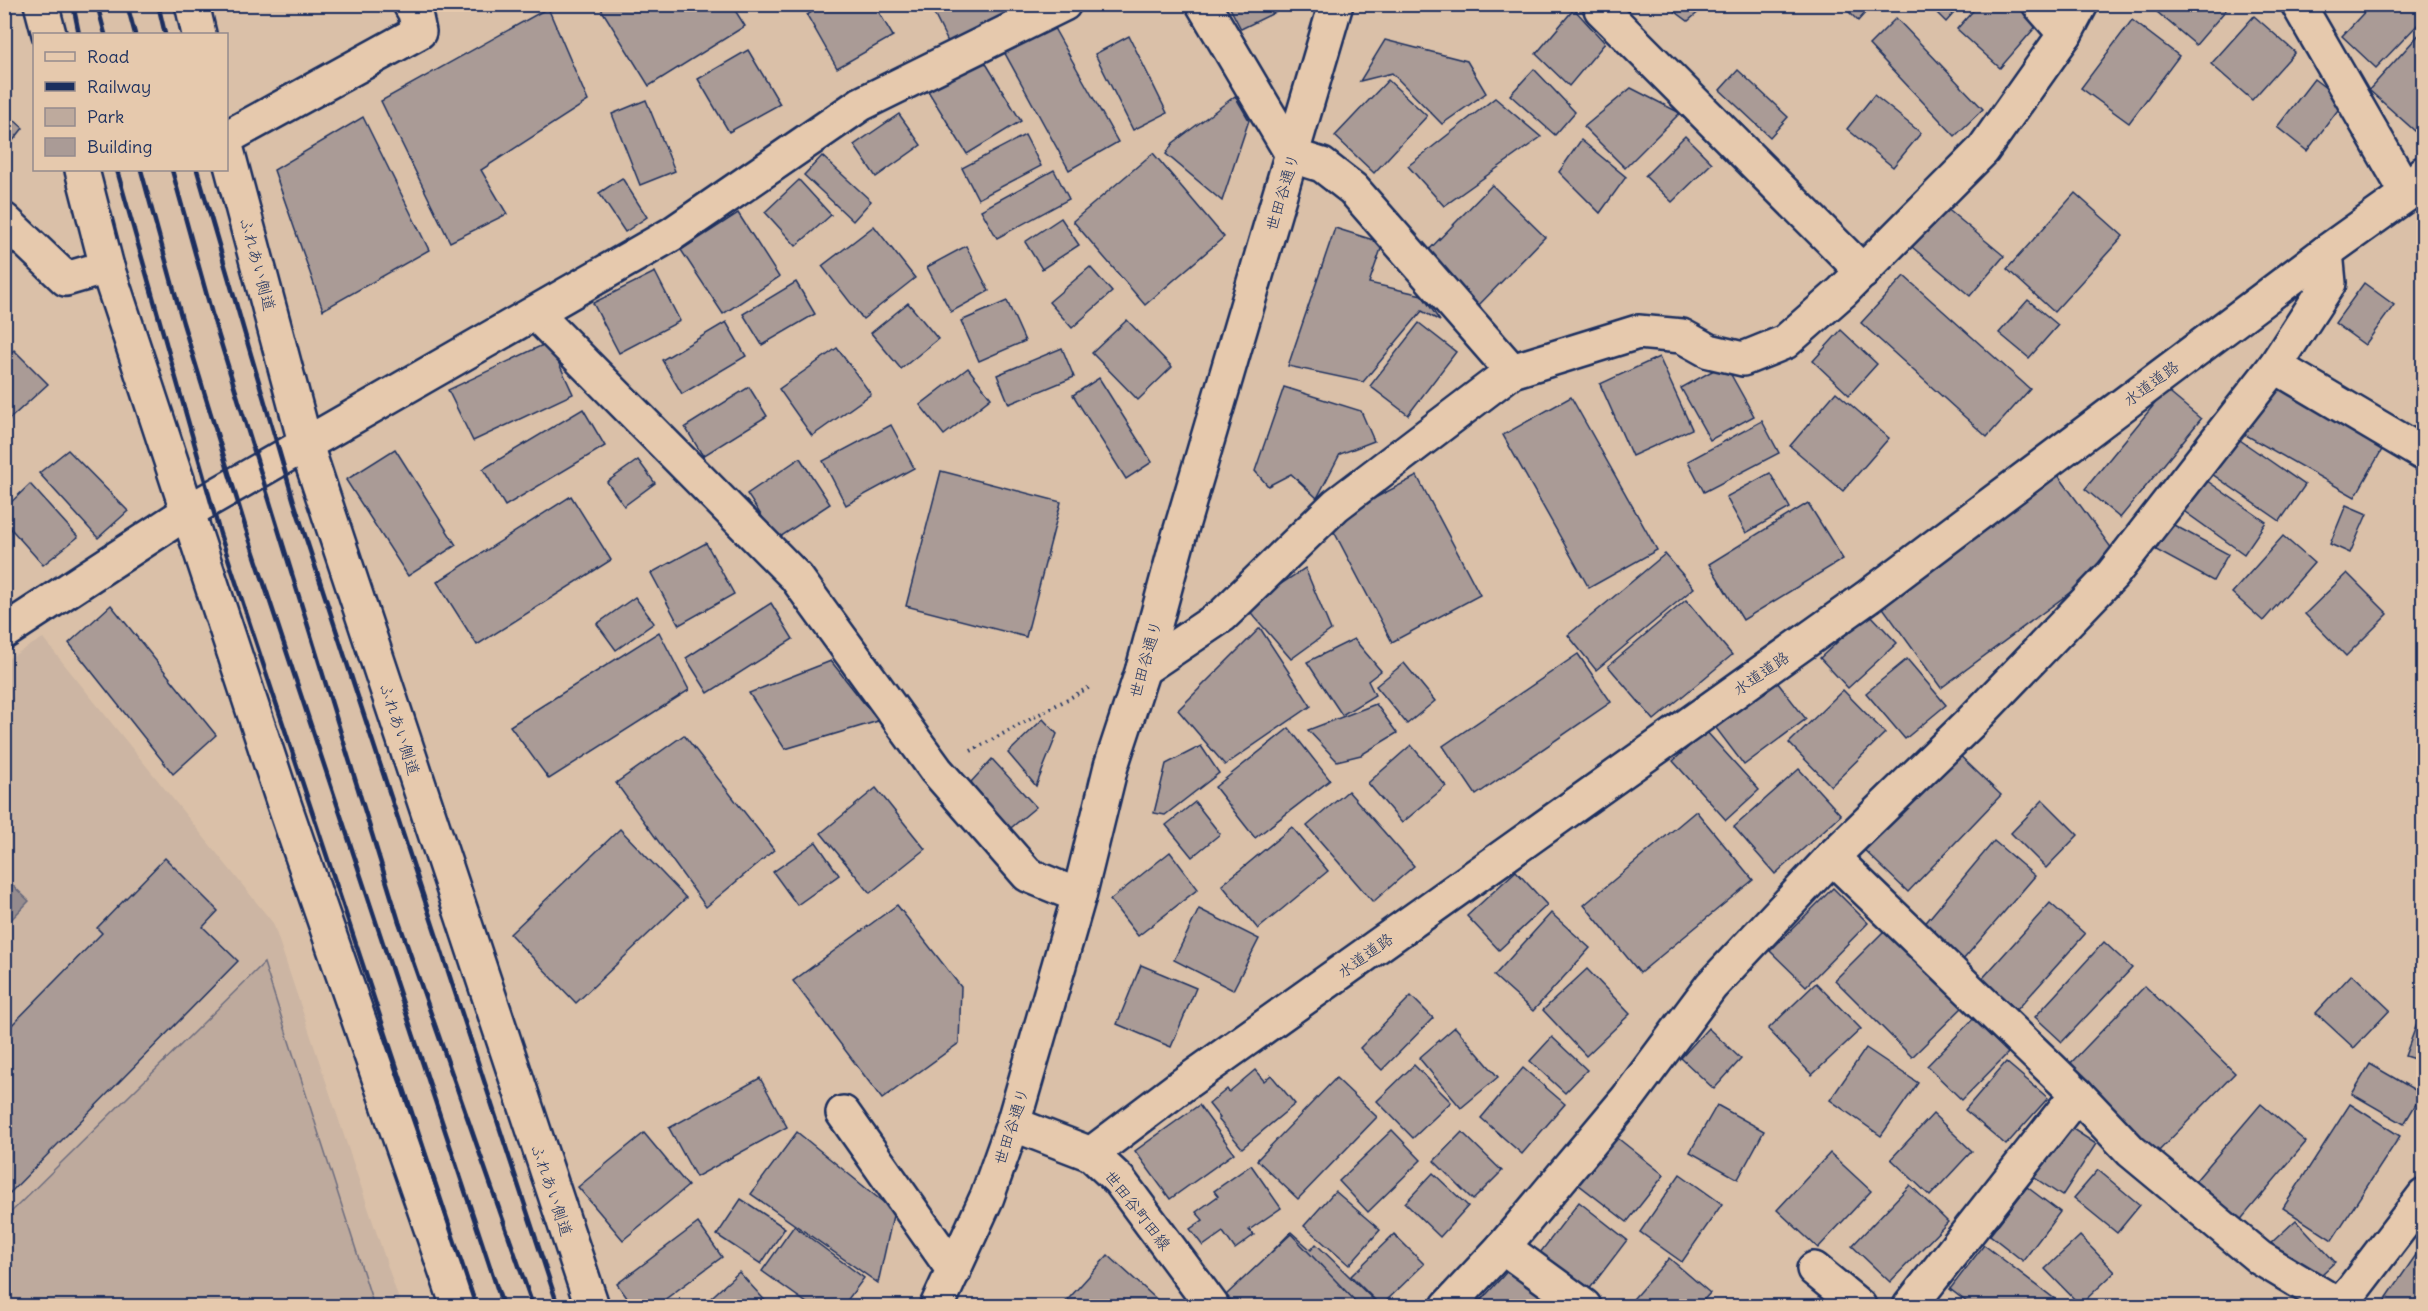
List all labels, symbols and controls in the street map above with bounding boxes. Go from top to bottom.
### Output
legend [33,33,228,171]
text: Road [87,45,130,68]
text: Railway [87,75,151,98]
text: Park [87,105,124,128]
text: Building [87,135,152,158]
street label: 世田谷通り [1261,151,1303,233]
street label: ふれあい側道 [236,215,280,313]
street label: 水道道路 [2119,356,2183,410]
street label: 世田谷通り [1124,618,1166,700]
street label: 水道道路 [1729,646,1793,700]
street label: ふれあい側道 [376,680,424,778]
street label: 水道道路 [1333,928,1397,982]
street label: 世田谷通り [989,1085,1033,1167]
street label: ふれあい側道 [527,1141,577,1239]
street label: 世田谷町田線 [1101,1166,1175,1254]

